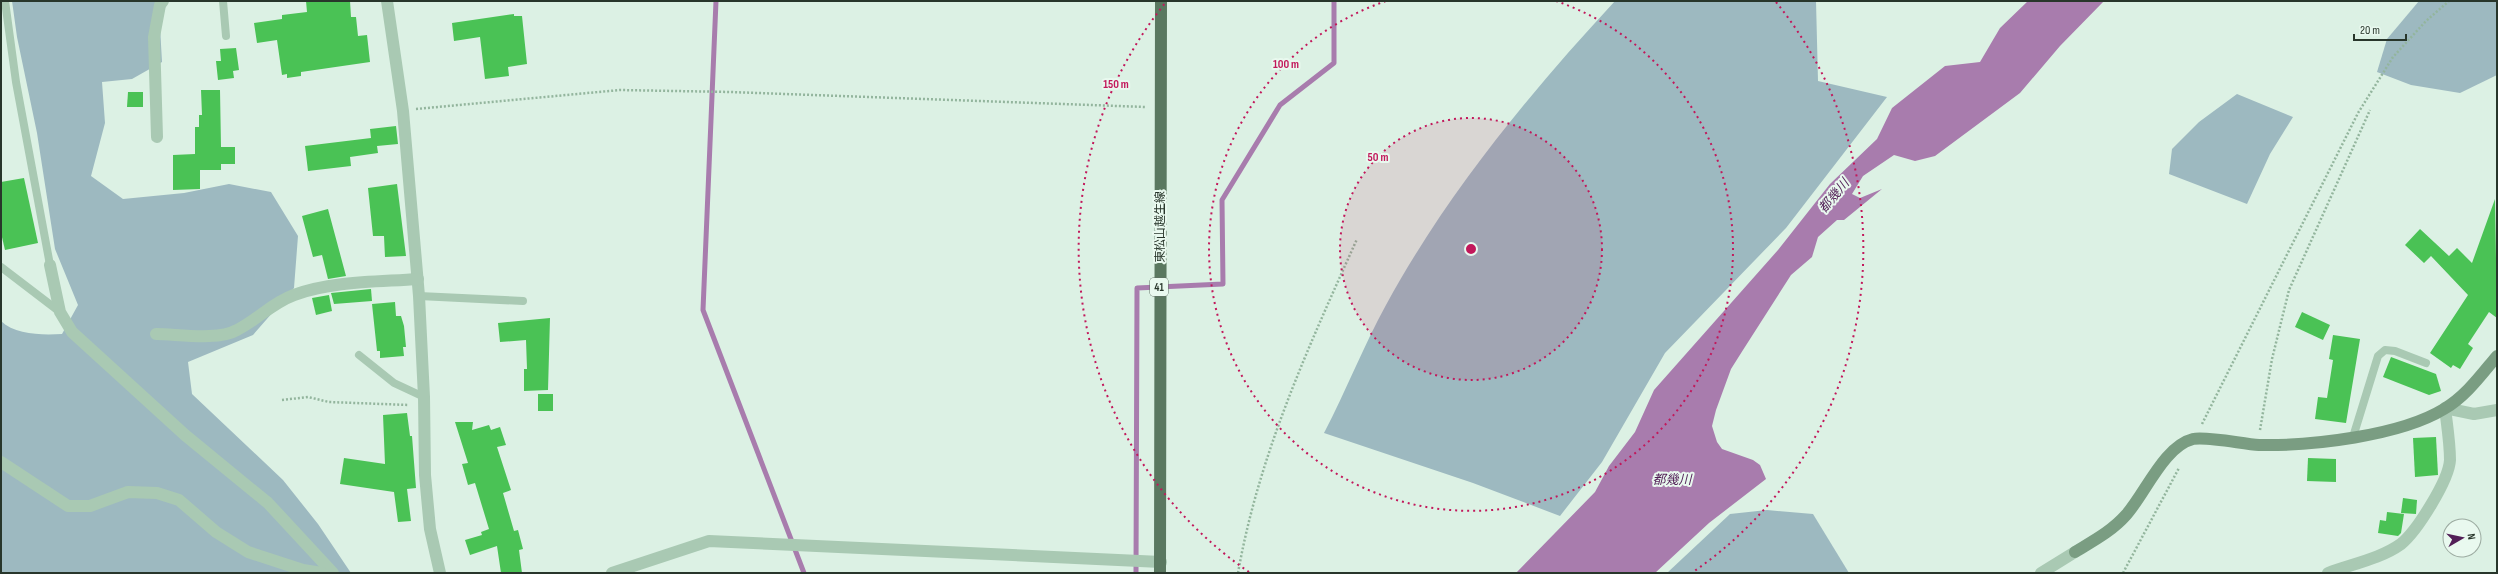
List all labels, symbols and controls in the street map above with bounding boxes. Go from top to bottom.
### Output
scale bar [2354,16,2406,42]
text: 20 m [2360,23,2380,38]
text: 100 m [1273,57,1299,72]
text: 150 m [1103,77,1129,92]
text: 50 m [1368,150,1388,165]
water label: 都幾川 [1815,174,1854,216]
street label: 東松山越生線 [1153,191,1168,263]
centre of rings [1464,242,1478,256]
road number: 41 [1150,278,1168,296]
water label: 都幾川 [1652,472,1693,488]
north arrow [2442,518,2482,558]
text: N [2465,533,2478,541]

